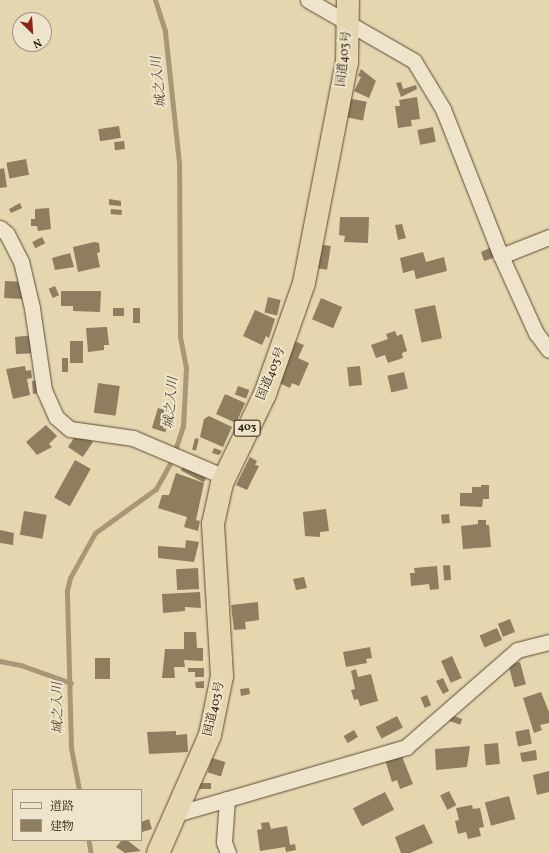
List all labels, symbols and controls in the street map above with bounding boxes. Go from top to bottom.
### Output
north arrow [12,12,52,52]
street label: 国道403号 [335,30,355,88]
text: N [30,34,44,51]
water label: 城之入川 [150,55,170,109]
street label: 国道403号 [255,345,289,403]
water label: 城之入川 [162,376,182,430]
road number: 403 [233,419,261,437]
street label: 国道403号 [202,680,228,738]
water label: 城之入川 [51,682,67,734]
legend [12,789,142,841]
text: 道路 [50,799,74,815]
text: 建物 [50,819,74,835]

